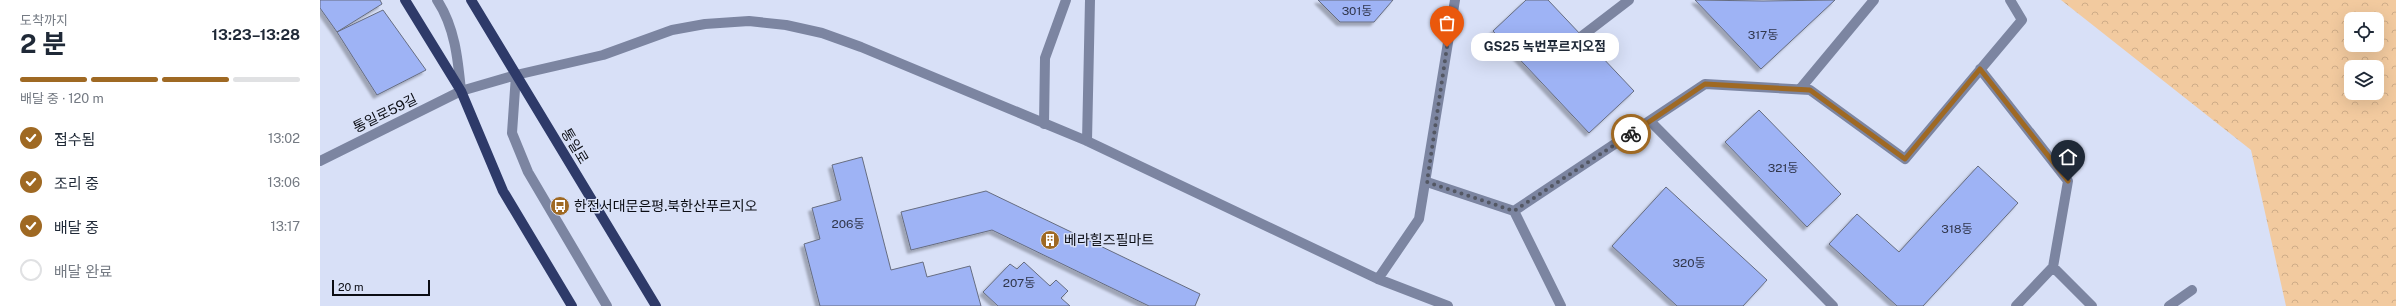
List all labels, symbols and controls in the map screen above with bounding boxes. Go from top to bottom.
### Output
house number: 301동 [1342,4,1372,18]
pin [1430,6,1464,47]
icon: bag [1436,12,1458,34]
map controls [2344,12,2384,100]
button: locate [2344,12,2384,52]
text: 도착까지 [20,13,68,28]
text: 13:23–13:28 [212,26,300,43]
text: 2 분 [20,28,66,59]
house number: 317동 [1748,28,1778,42]
callout: GS25 녹번푸르지오점 [1471,33,1619,61]
text: GS25 녹번푸르지오점 [1484,39,1606,54]
button: layers [2344,60,2384,100]
text: 배달 중 · 120 m [20,91,104,106]
street label: 통일로59길 [350,91,420,135]
courier [1611,114,1651,154]
icon: bike [1620,123,1642,145]
street label: 통일로 [558,125,592,167]
icon: check [20,127,42,149]
text: 접수됨 [54,131,95,148]
text: 13:02 [268,131,300,146]
pin [2051,140,2085,181]
icon: home [2057,146,2079,168]
house number: 321동 [1768,161,1798,175]
icon: check [20,171,42,193]
text: 조리 중 [54,175,99,192]
text: 13:06 [268,175,300,190]
bus stop icon: 한전서대문은평.북한산푸르지오 [549,195,571,217]
place label: 한전서대문은평.북한산푸르지오 [574,198,758,214]
icon: check [20,215,42,237]
house number: 206동 [832,217,864,231]
text: 배달 중 [54,219,99,236]
text: 13:17 [270,219,300,234]
house number: 318동 [1941,222,1973,236]
building icon: 베라힐즈필마트 [1039,229,1061,251]
place label: 베라힐즈필마트 [1064,232,1154,248]
house number: 320동 [1672,256,1706,270]
text: 배달 완료 [54,263,113,280]
house number: 207동 [1003,276,1035,290]
scale bar [332,278,430,297]
text: 20 m [338,281,363,293]

